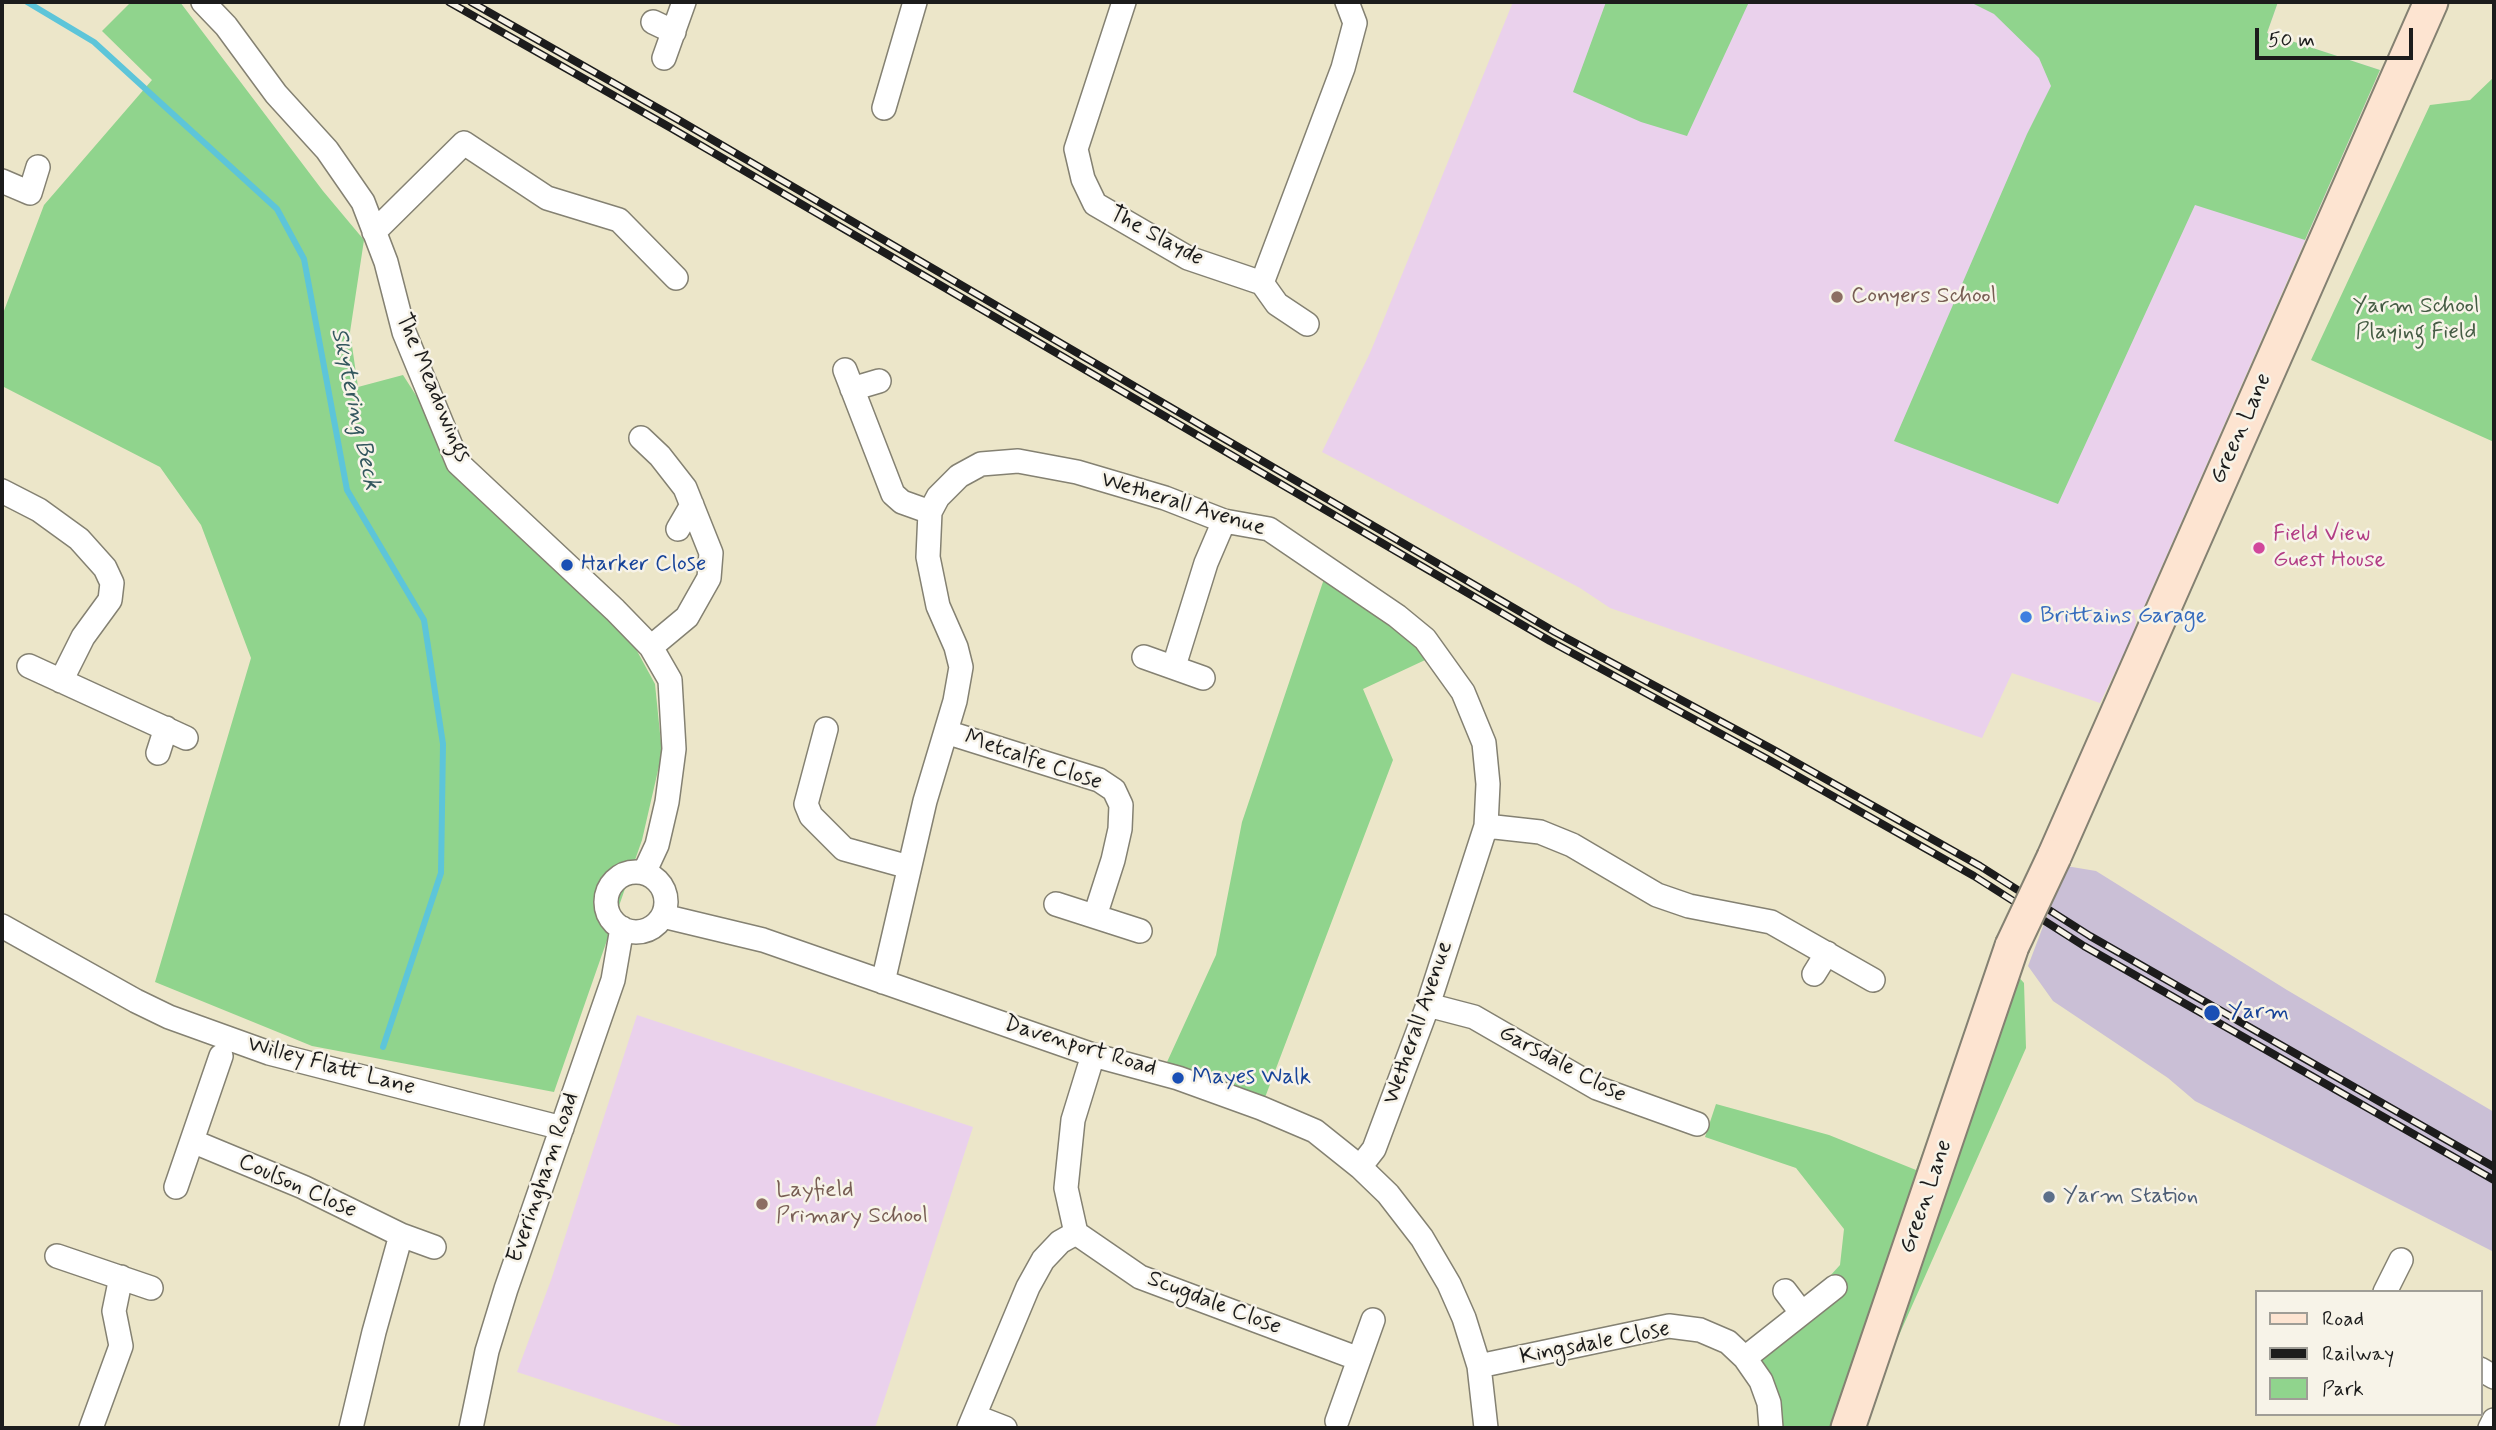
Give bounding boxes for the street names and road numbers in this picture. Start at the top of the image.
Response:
street label: The Slayde [1104,201,1208,273]
street label: The Meadowings [388,309,476,467]
street label: Green Lane [2205,369,2279,489]
street label: Wetherall Avenue [1097,467,1269,543]
street label: Metcalfe Close [961,725,1105,797]
street label: Wetherall Avenue [1378,938,1460,1108]
street label: Davenport Road [1000,1011,1160,1083]
street label: Garsdale Close [1494,1020,1630,1110]
street label: Willey Flatt Lane [244,1031,418,1103]
street label: Everingham Road [502,1089,586,1267]
street label: Green Lane [1895,1136,1959,1258]
street label: Coulson Close [233,1149,361,1225]
street label: Scugdale Close [1143,1266,1285,1342]
street label: Kingsdale Close [1518,1316,1672,1372]

